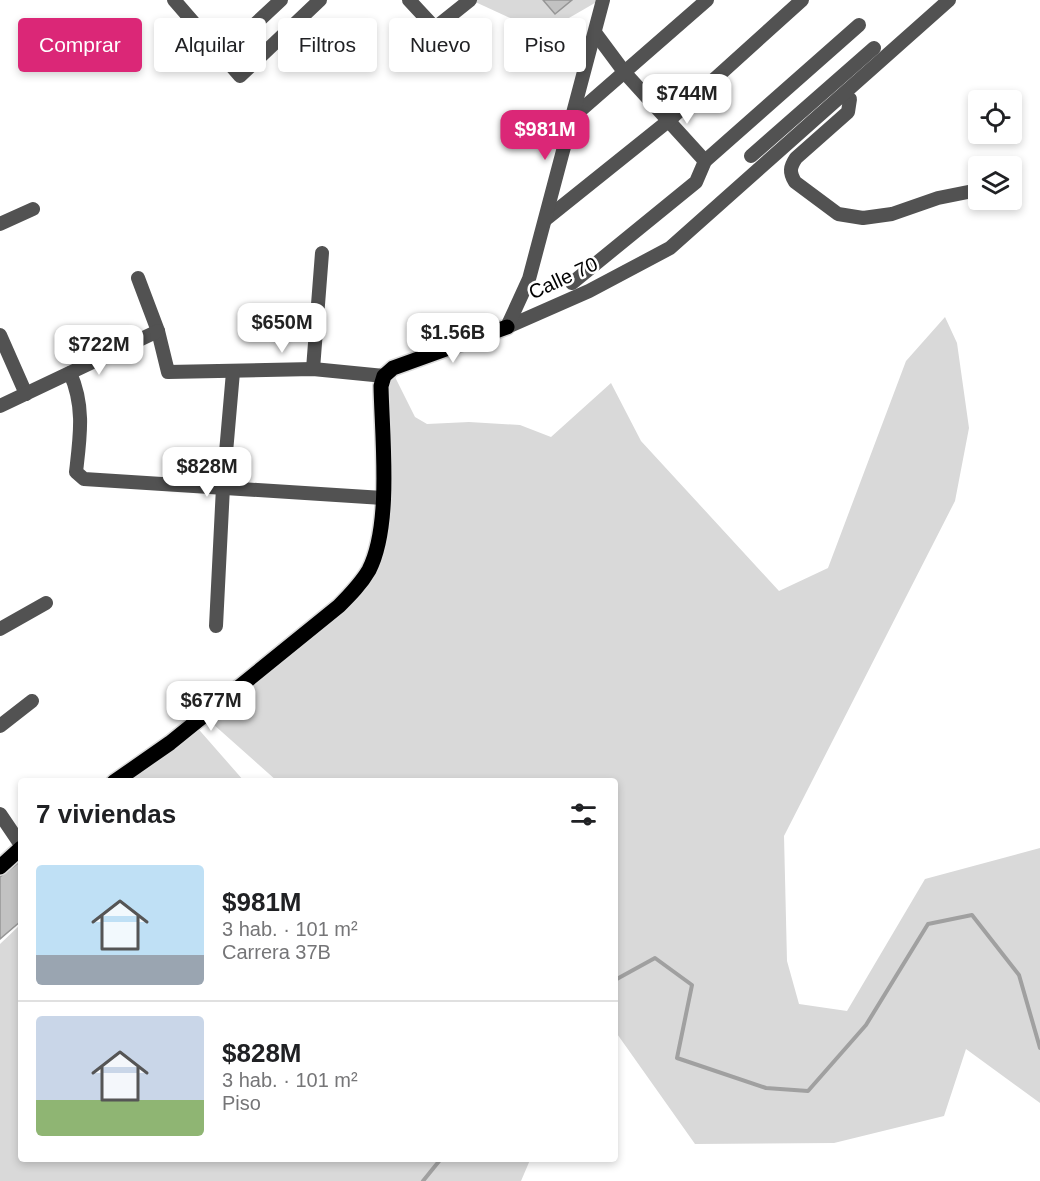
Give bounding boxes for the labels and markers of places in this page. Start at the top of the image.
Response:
pin: $744M [645,74,729,125]
pin: $981M [503,110,587,161]
pin: $650M [240,303,324,354]
pin: $1.56B [404,313,502,364]
pin: $722M [57,325,141,376]
pin: $828M [165,447,249,498]
pin: $677M [169,681,253,732]

